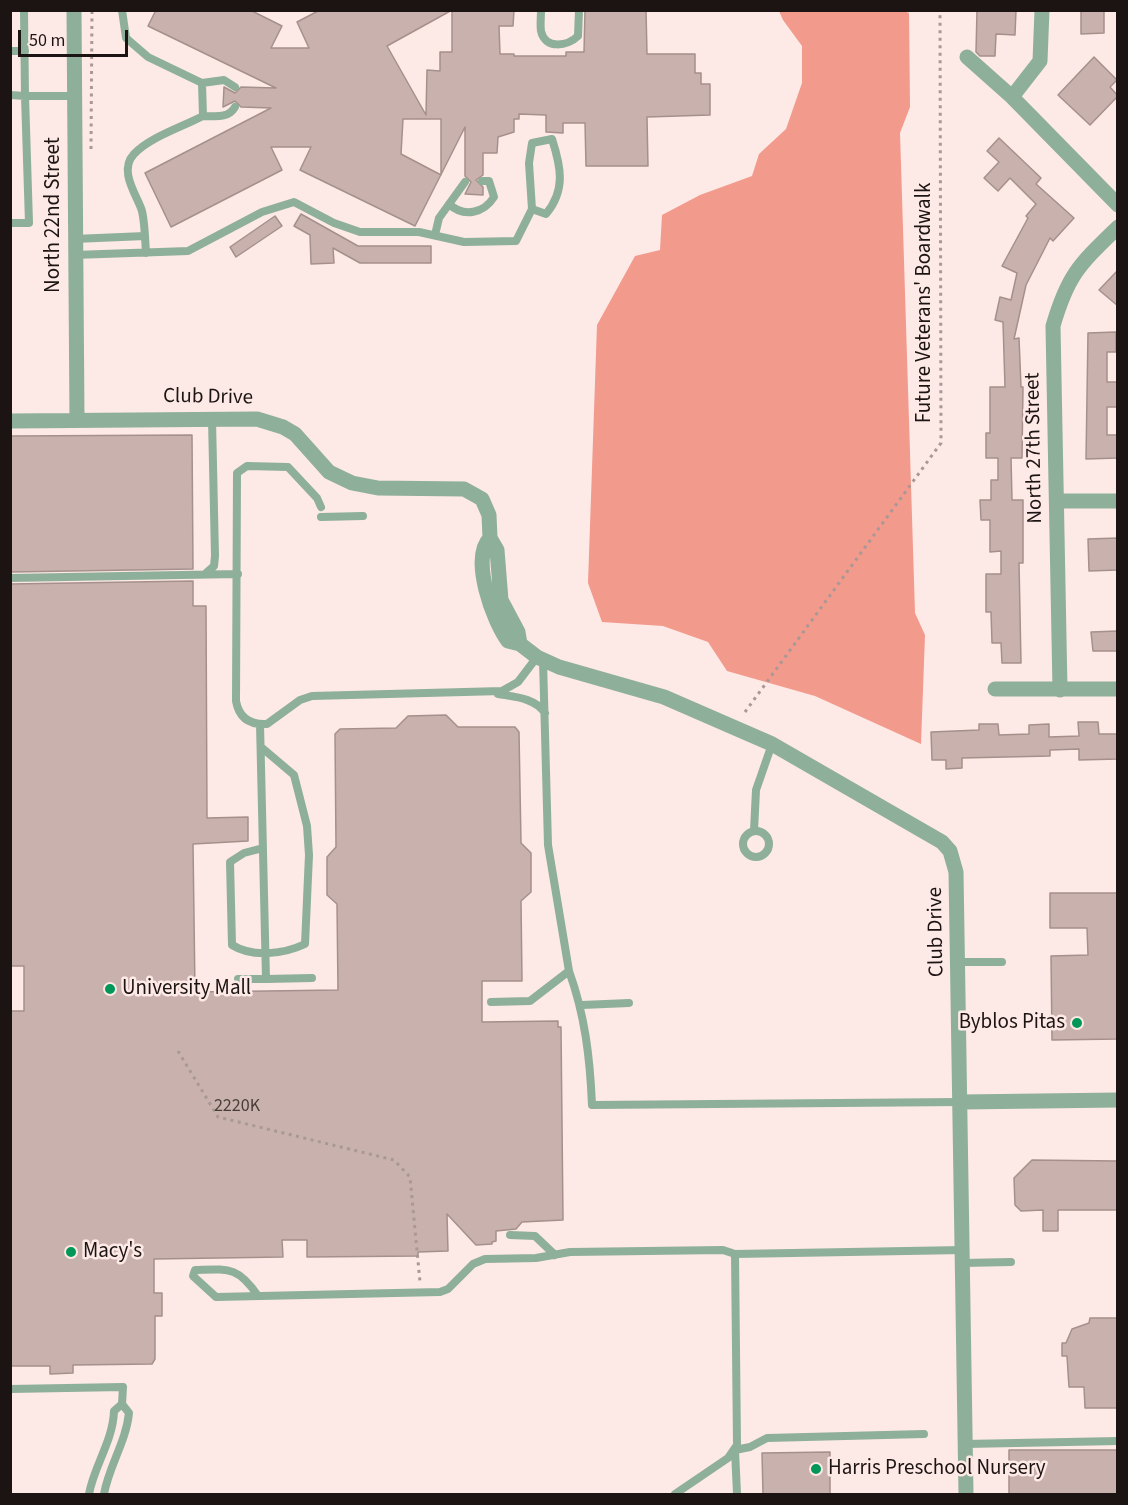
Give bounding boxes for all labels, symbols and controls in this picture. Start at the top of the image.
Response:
scale bar [21,18,130,56]
text: 50 m [29,28,65,53]
street label: North 22nd Street [41,137,67,293]
street label: Future Veterans' Boardwalk [912,183,938,423]
street label: North 27th Street [1021,372,1049,524]
street label: Club Drive [163,385,253,411]
street label: Club Drive [924,887,950,977]
place label: University Mall [122,976,251,1002]
marker: University Mall [103,982,117,996]
place label: Byblos Pitas [959,1010,1065,1036]
marker: Byblos Pitas [1070,1016,1084,1030]
house number: 2220K [214,1096,260,1118]
place label: Macy's [83,1239,142,1265]
marker: Macy's [64,1245,78,1259]
place label: Harris Preschool Nursery [828,1456,1046,1482]
marker: Harris Preschool Nursery [809,1462,823,1476]

